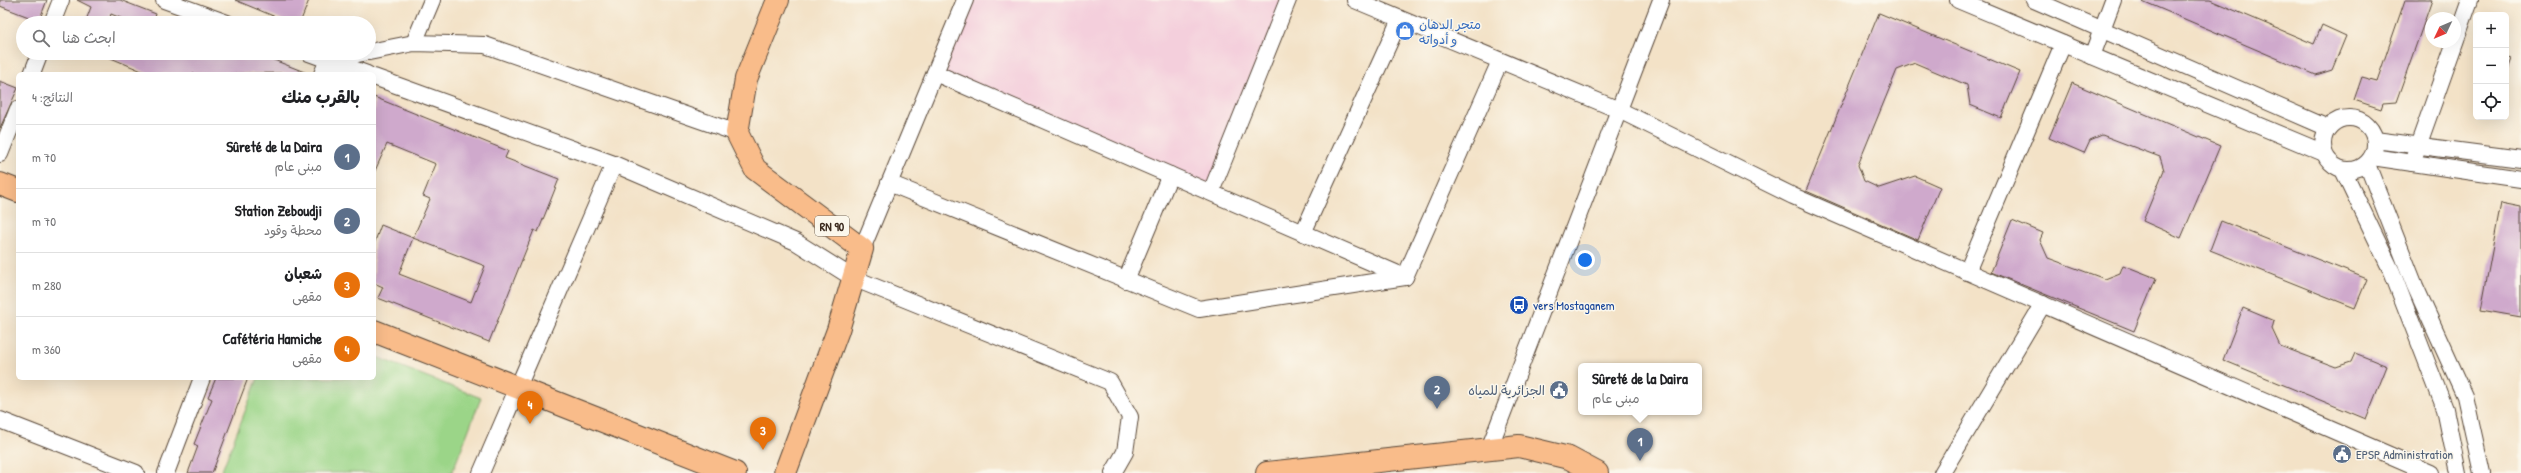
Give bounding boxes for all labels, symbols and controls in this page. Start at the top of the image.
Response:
north arrow [2425,12,2461,48]
map controls [2473,12,2509,120]
button: + [2473,12,2509,48]
place label: متجر الدهان و أدواته [1419,15,1481,48]
search box [16,16,376,60]
shop icon: متجر الدهان و أدواته [1394,20,1416,42]
icon: search [30,27,52,49]
text: ابحث هنا [62,27,116,48]
button: − [2473,48,2509,84]
button: locate [2473,84,2509,120]
text: بالقرب منك [282,85,360,108]
text: النتائج: 4 [32,88,73,106]
text: Sûreté de la Daira [226,136,322,157]
text: 70 m [32,148,56,166]
text: 1 [345,148,349,166]
text: مبنى عام [274,157,322,175]
text: Station Zeboudji [235,200,322,221]
text: 70 m [32,212,56,230]
text: 2 [344,212,350,230]
road number: RN 90 [815,216,849,236]
text: محطة وقود [264,221,322,239]
your location [1575,250,1595,270]
text: شعبان [284,263,322,284]
text: 280 m [32,276,61,294]
text: 3 [344,276,350,294]
text: مقهى [292,287,322,305]
bus stop icon: vers Mostaganem [1508,294,1530,316]
place label: vers Mostaganem [1533,296,1615,314]
text: Cafétéria Hamiche [222,328,322,349]
text: 360 m [32,340,61,358]
text: 4 [345,340,349,358]
text: مقهى [292,349,322,367]
popup [1578,363,1702,415]
text: Sûreté de la Daira [1592,368,1688,389]
pin: 2 [1424,376,1450,409]
public building icon: الجزائرية للمياه [1548,379,1570,401]
place label: الجزائرية للمياه [1468,381,1545,399]
text: مبنى عام [1592,389,1640,407]
pin: 4 [517,391,543,424]
pin: 3 [750,417,776,450]
pin: 1 [1627,428,1653,461]
public building icon: EPSP Administration [2331,443,2353,465]
place label: EPSP Administration [2356,445,2453,463]

